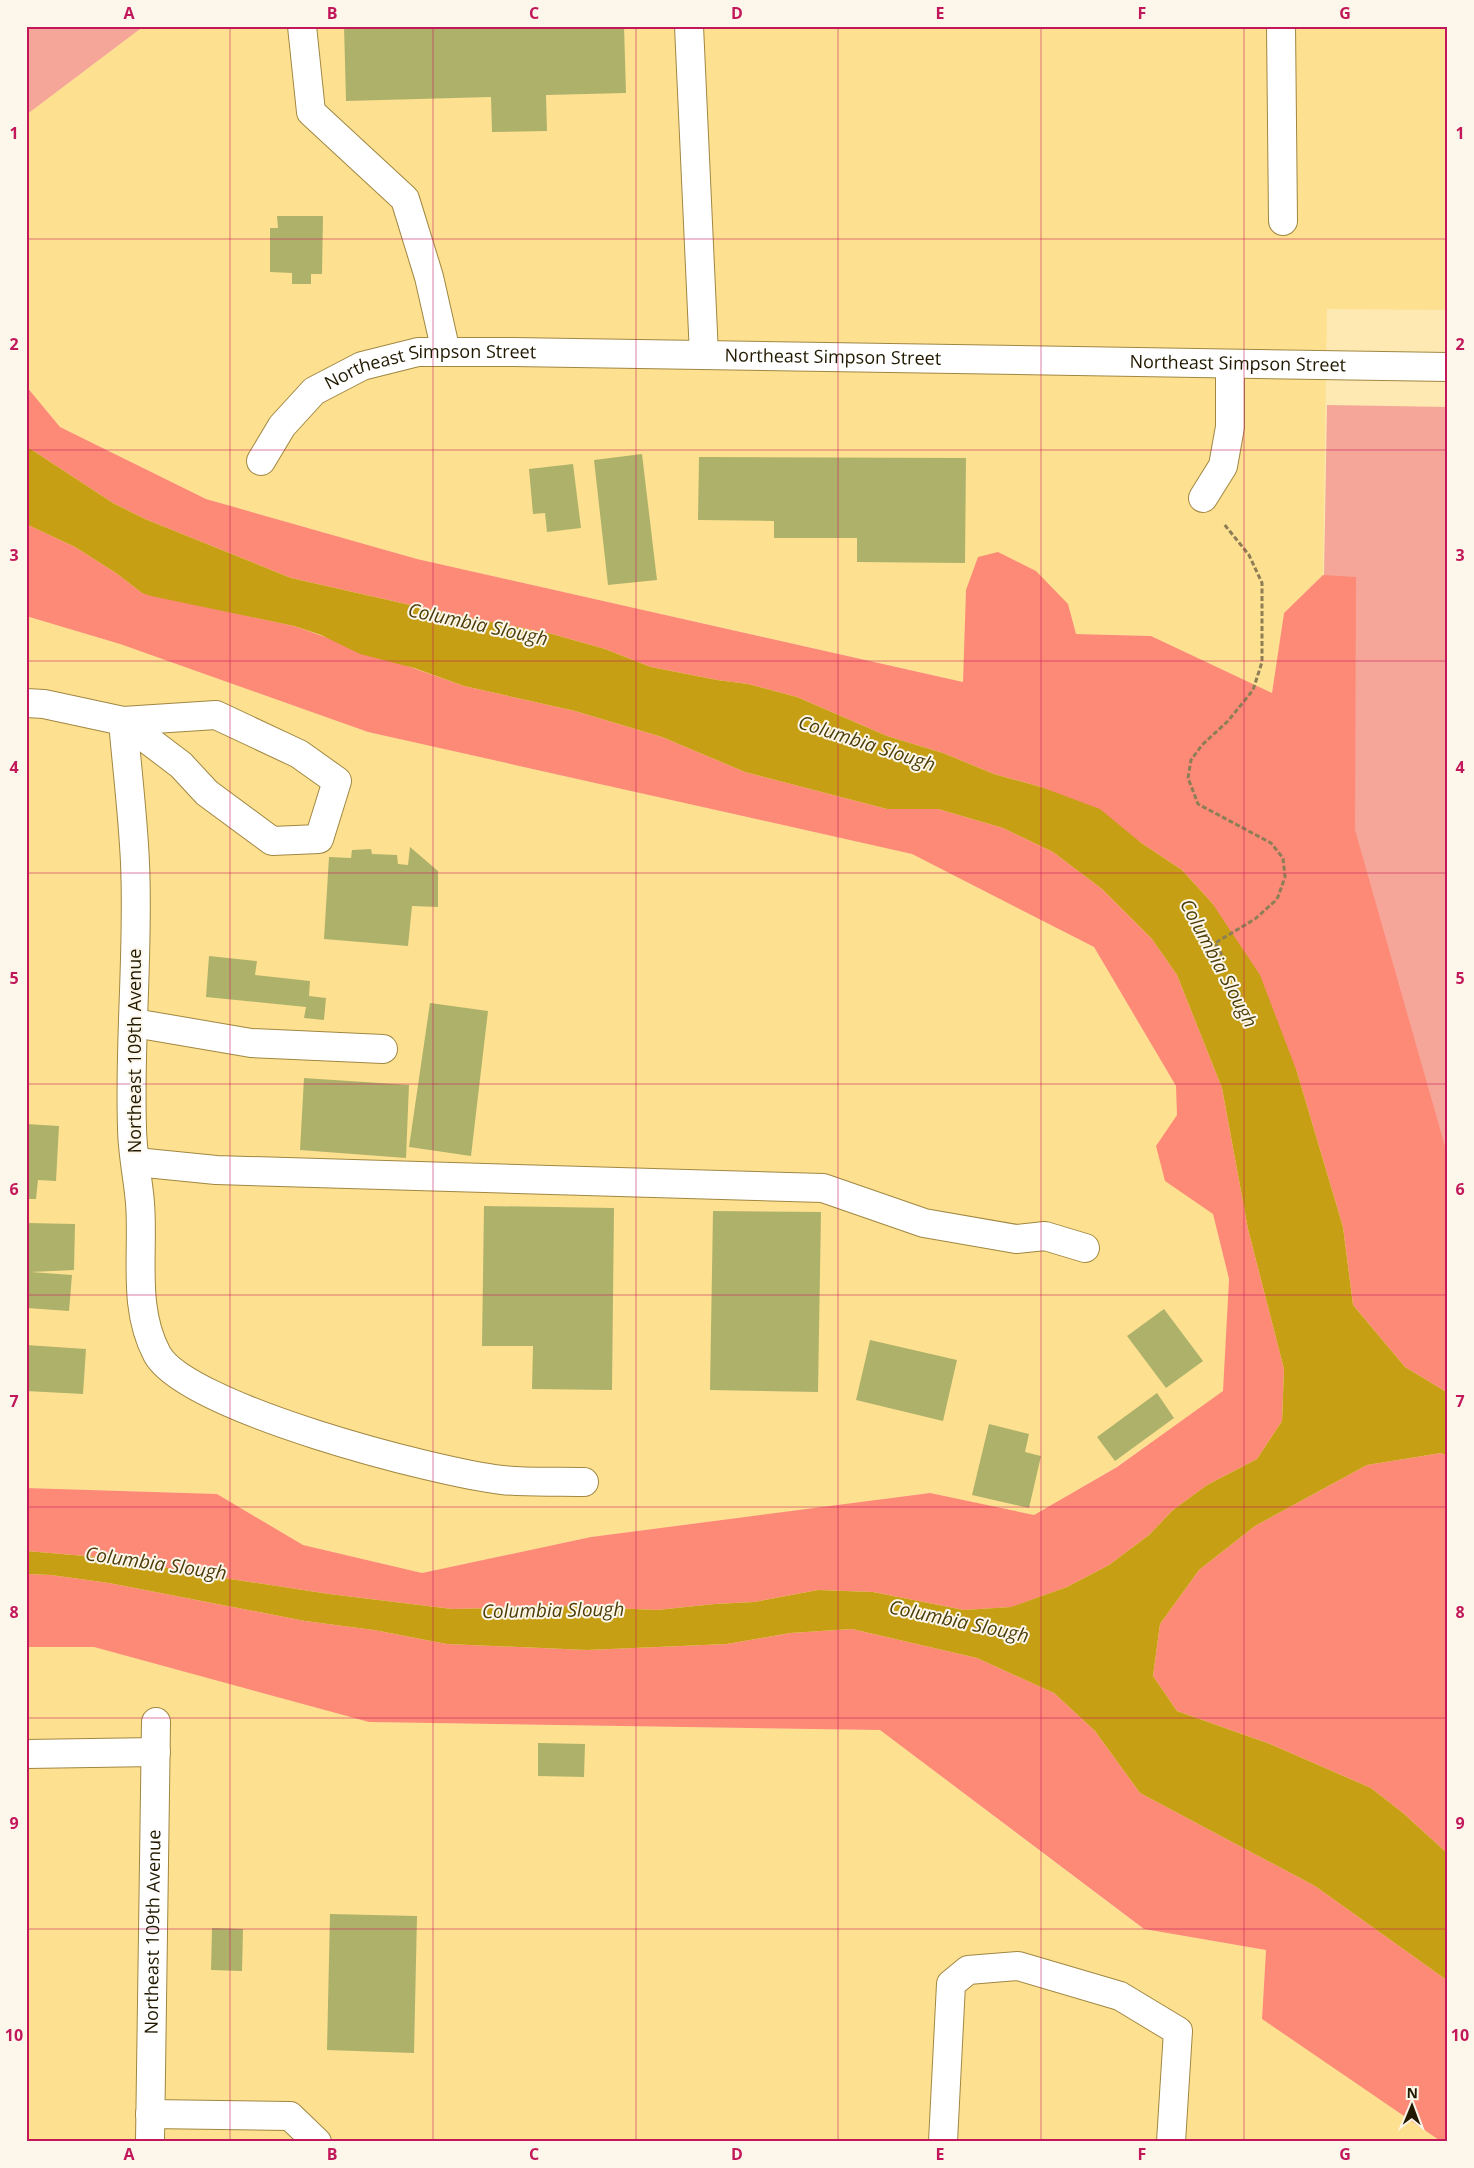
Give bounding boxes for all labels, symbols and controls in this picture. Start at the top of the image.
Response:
text: A [123,2,135,24]
text: B [327,2,337,24]
text: C [529,2,539,24]
text: D [731,2,743,24]
text: E [936,2,945,24]
text: F [1138,2,1146,24]
text: G [1339,2,1351,24]
text: 1 [9,122,19,144]
text: 1 [1455,122,1465,144]
text: 2 [9,333,19,355]
text: 2 [1455,333,1465,355]
street label: Northeast Simpson Street [320,339,536,395]
street label: Northeast Simpson Street [724,342,941,370]
street label: Northeast Simpson Street [1129,349,1346,376]
text: 3 [9,544,19,566]
text: 3 [1455,544,1465,566]
water label: Columbia Slough [406,596,550,652]
water label: Columbia Slough [795,709,939,777]
text: 4 [9,756,19,778]
text: 4 [1455,756,1465,778]
water label: Columbia Slough [1174,894,1264,1032]
street label: Northeast 109th Avenue [122,949,146,1153]
text: 5 [9,967,19,989]
text: 5 [1455,967,1465,989]
text: 6 [9,1178,19,1200]
text: 6 [1455,1178,1465,1200]
text: 7 [9,1390,19,1412]
text: 7 [1455,1390,1465,1412]
water label: Columbia Slough [84,1540,228,1586]
water label: Columbia Slough [887,1593,1031,1649]
water label: Columbia Slough [482,1596,624,1624]
text: 8 [9,1601,19,1623]
text: 8 [1455,1601,1465,1623]
text: 9 [9,1812,19,1834]
text: 9 [1455,1812,1465,1834]
street label: Northeast 109th Avenue [139,1829,165,2035]
text: 10 [5,2024,23,2046]
text: 10 [1451,2024,1469,2046]
north arrow [1386,2080,1436,2130]
text: N [1406,2083,1418,2102]
text: A [123,2143,135,2165]
text: B [327,2143,337,2165]
text: C [529,2143,539,2165]
text: D [731,2143,743,2165]
text: E [936,2143,945,2165]
text: F [1138,2143,1146,2165]
text: G [1339,2143,1351,2165]

